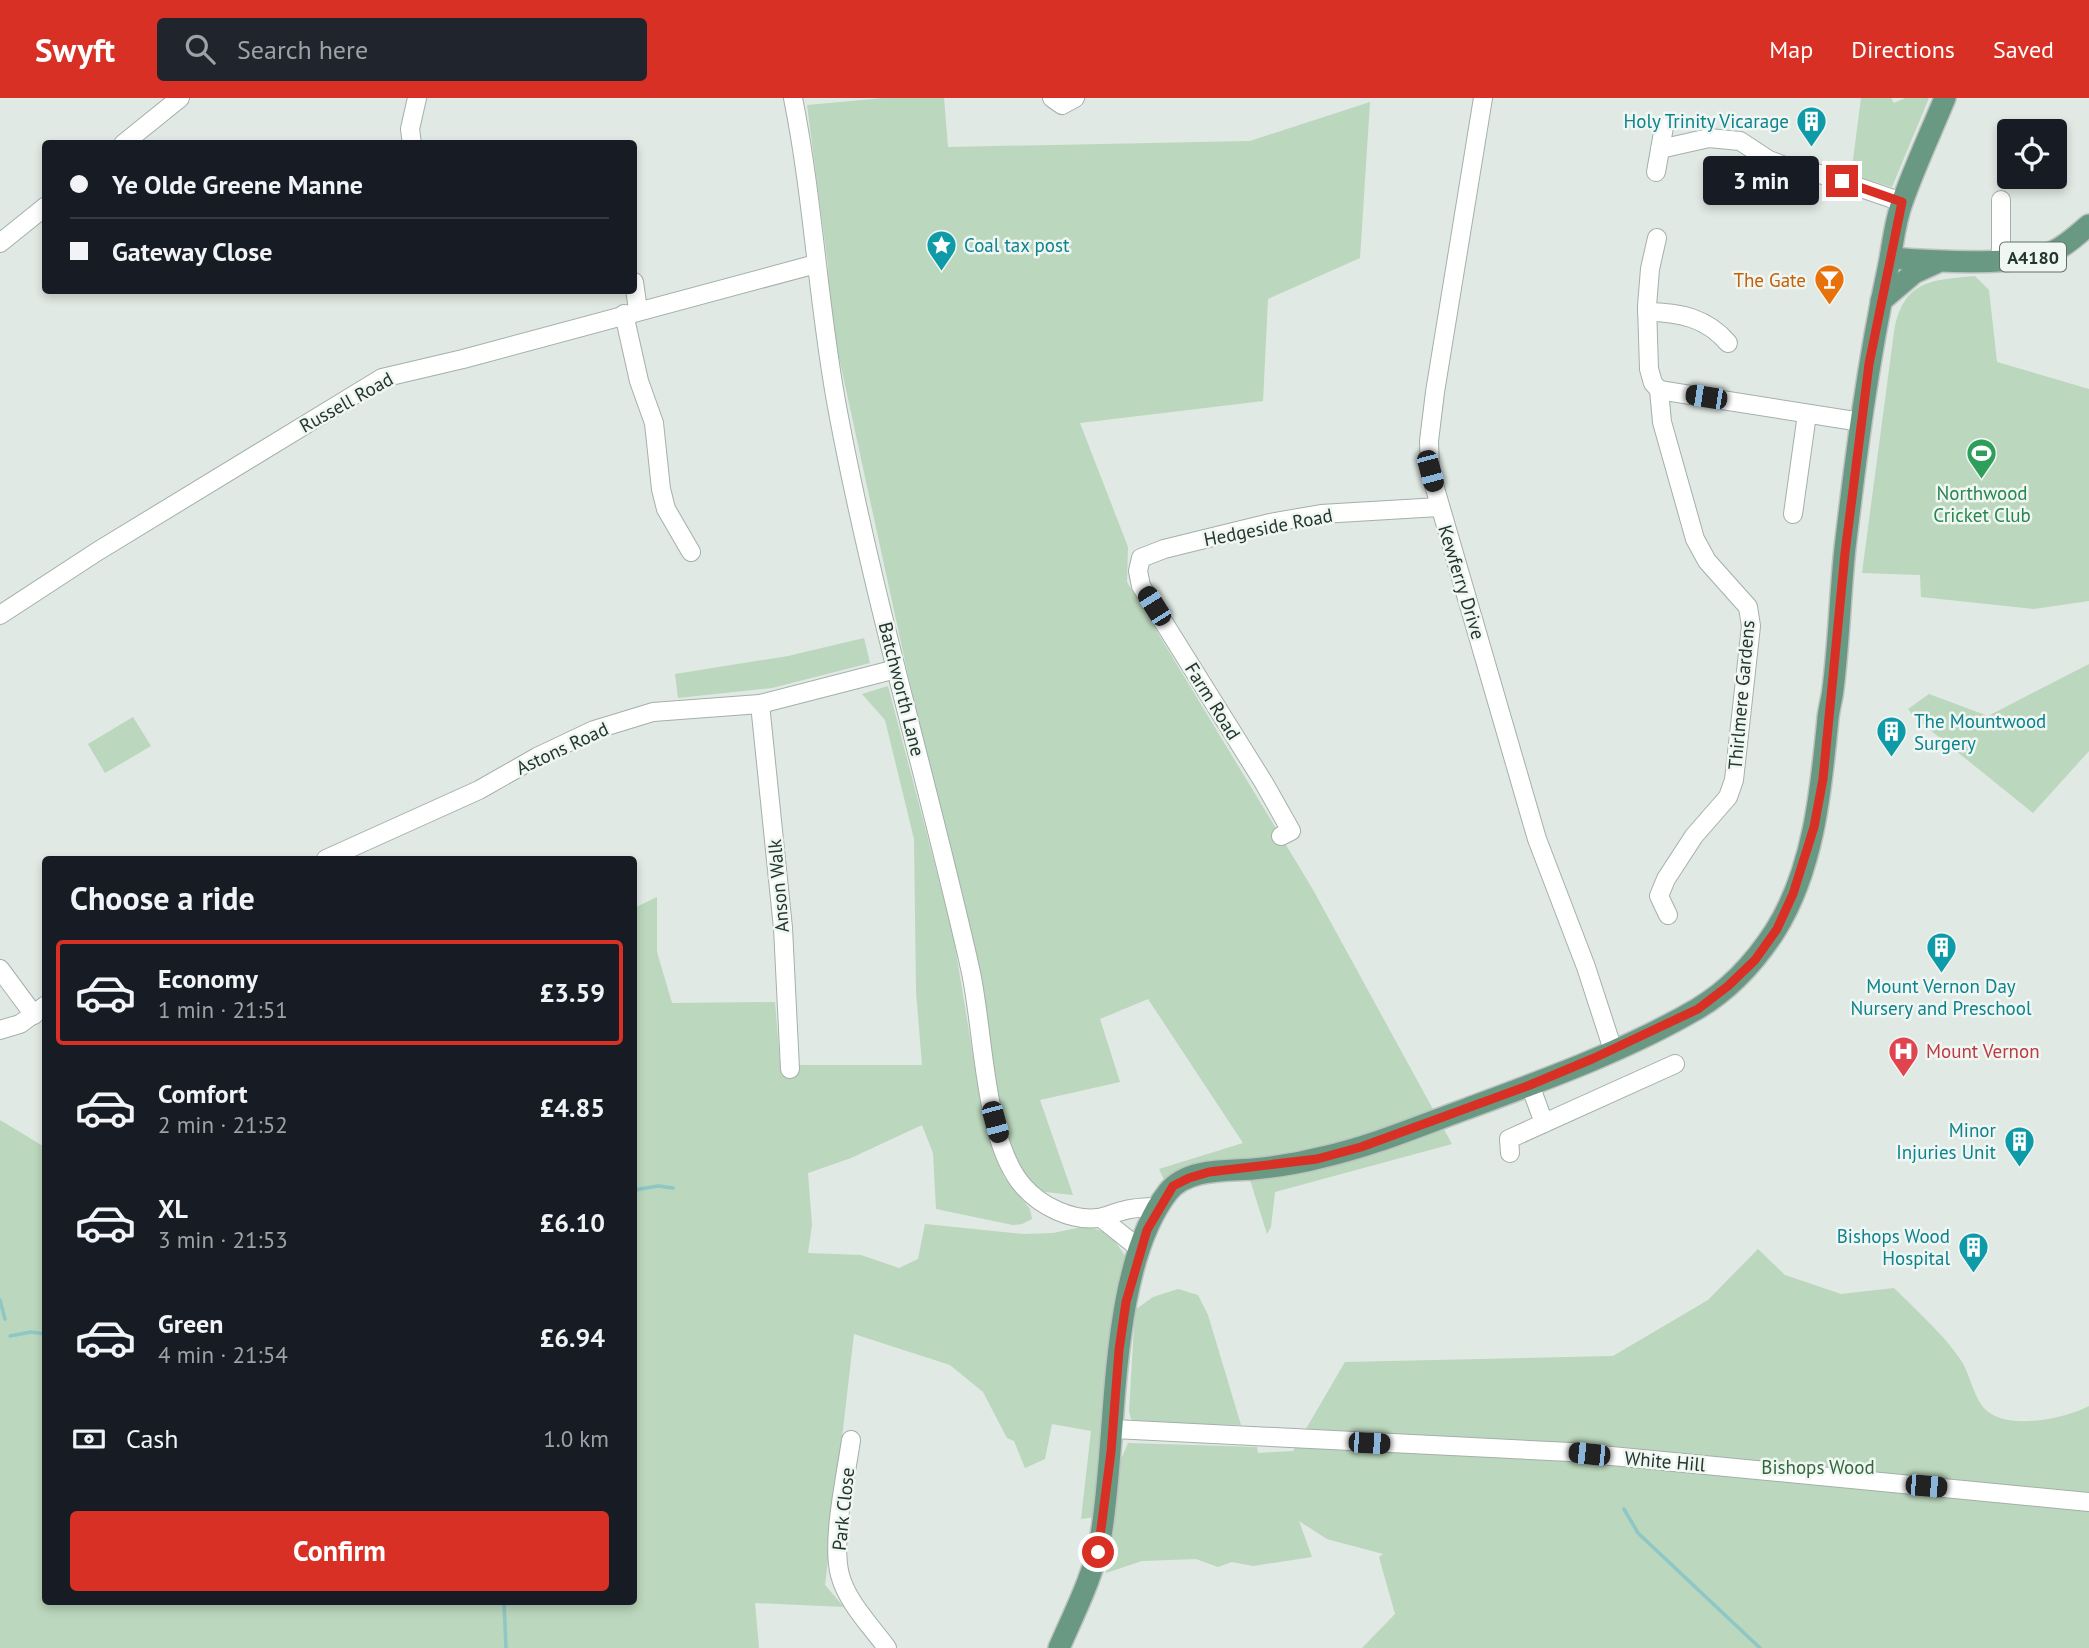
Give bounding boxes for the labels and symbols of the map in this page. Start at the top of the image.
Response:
building icon: Holy Trinity Vicarage [1795,104,1829,148]
place label: Holy Trinity Vicarage [1624,109,1789,133]
callout: 3 min [1702,156,1818,206]
route end [1826,165,1858,197]
place icon: Coal tax post [924,228,958,272]
place label: Coal tax post [964,233,1070,257]
road number: A4180 [2000,242,2066,272]
bar icon: The Gate [1812,263,1846,307]
place label: The Gate [1733,268,1806,292]
street label: Russell Road [295,366,397,438]
car [1684,383,1729,411]
sports icon: Northwood Cricket Club [1965,437,1999,481]
car [1415,448,1446,494]
place label: Northwood Cricket Club [1933,481,2031,527]
street label: Hedgeside Road [1202,503,1334,551]
street label: Kewferry Drive [1433,522,1491,642]
car [1134,583,1175,629]
street label: Batchworth Lane [874,619,930,759]
street label: Thirlmere Gardens [1723,619,1759,771]
street label: Farm Road [1180,658,1246,744]
place label: The Mountwood Surgery [1914,709,2046,755]
building icon: The Mountwood Surgery [1874,715,1908,759]
street label: Astons Road [512,716,612,780]
street label: Anson Walk [762,838,794,934]
building icon: Mount Vernon Day Nursery and Preschool [1924,930,1958,974]
place label: Mount Vernon Day Nursery and Preschool [1851,974,2032,1020]
hospital icon: Mount Vernon [1886,1034,1920,1078]
place label: Mount Vernon [1926,1039,2040,1063]
car [980,1099,1011,1145]
place label: Minor Injuries Unit [1896,1118,1997,1164]
building icon: Minor Injuries Unit [2002,1124,2036,1168]
place label: Bishops Wood Hospital [1837,1224,1950,1270]
building icon: Bishops Wood Hospital [1956,1230,1990,1274]
car [1348,1431,1391,1455]
car [1568,1441,1611,1467]
street label: White Hill [1624,1446,1707,1477]
park label: Bishops Wood [1761,1455,1875,1479]
street label: Park Close [827,1466,859,1552]
car [1905,1474,1948,1498]
route start [1082,1536,1114,1568]

